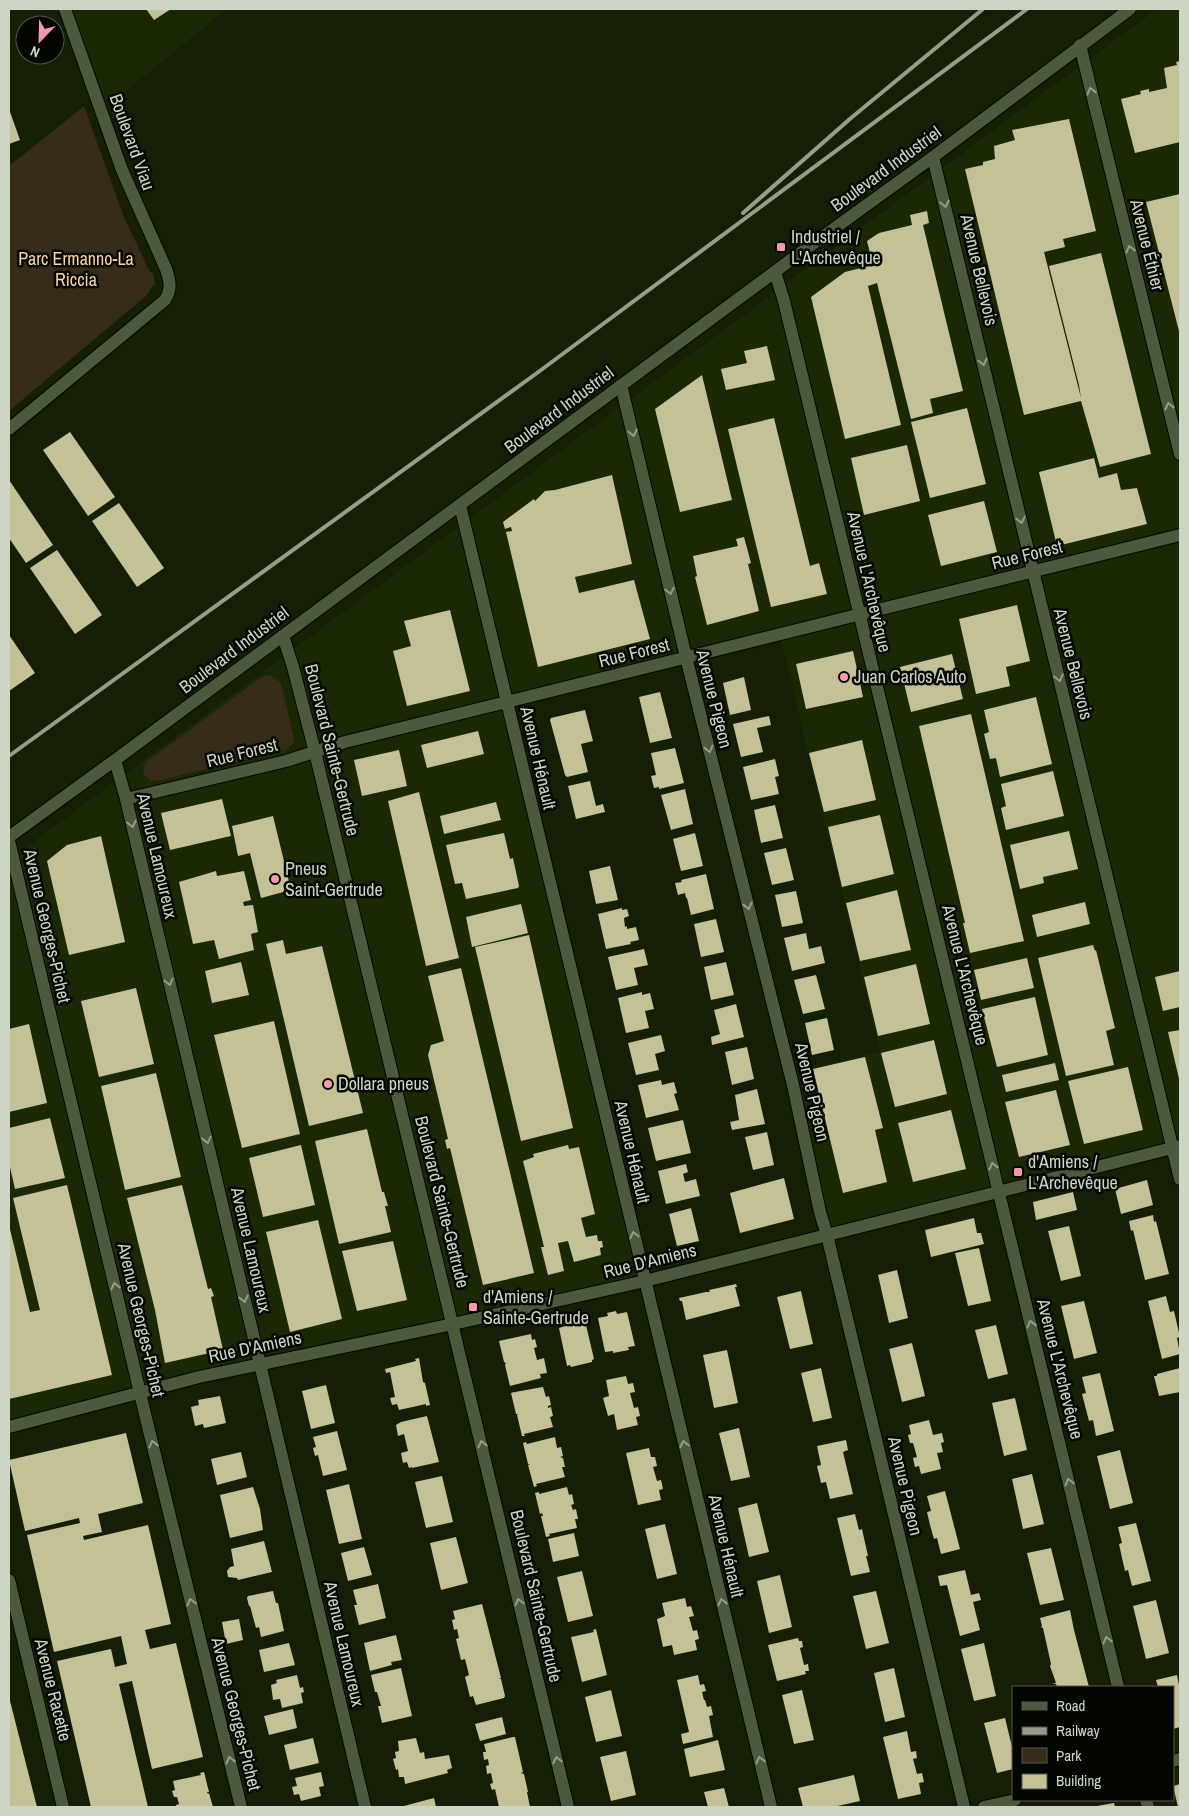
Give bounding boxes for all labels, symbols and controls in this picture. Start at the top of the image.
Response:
north arrow [15,15,65,65]
text: N [28,42,42,62]
one-way arrow [1086,86,1097,95]
street label: Boulevard Viau [104,90,161,193]
street label: Boulevard Industriel [825,120,946,217]
street label: Avenue Éthier [1124,196,1171,293]
one-way arrow [939,200,950,209]
street label: Avenue Bellevois [954,211,1004,328]
place label: Industriel / L'Archevêque [791,224,881,270]
marker: Industriel / L'Archevêque [775,241,787,253]
one-way arrow [1125,244,1136,253]
park label: Parc Ermanno-La Riccia [18,246,134,292]
one-way arrow [977,358,988,367]
street label: Boulevard Industriel [499,360,619,459]
one-way arrow [1164,402,1175,411]
one-way arrow [627,428,638,437]
street label: Avenue L'Archevêque [841,508,898,655]
one-way arrow [1015,516,1026,525]
street label: Rue Forest [989,534,1065,575]
one-way arrow [664,586,675,595]
street label: Boulevard Industriel [174,600,294,699]
street label: Avenue Bellevois [1047,605,1099,722]
street label: Rue Forest [596,632,672,673]
street label: Avenue Pigeon [690,646,739,751]
street label: Boulevard Sainte-Gertrude [299,661,366,838]
place label: Juan Carlos Auto [854,664,966,689]
marker: Juan Carlos Auto [838,671,850,683]
one-way arrow [1053,674,1064,683]
street label: Avenue Hénault [514,703,562,812]
street label: Rue Forest [204,732,280,773]
one-way arrow [703,744,714,753]
street label: Avenue Lamoureux [131,790,184,922]
one-way arrow [126,820,137,829]
street label: Avenue Georges-Pichet [17,845,77,1005]
place label: Pneus Saint-Gertrude [285,856,383,902]
marker: Pneus Saint-Gertrude [269,873,281,885]
street label: Avenue L'Archevêque [936,901,995,1048]
one-way arrow [742,902,753,911]
one-way arrow [163,978,174,987]
street label: Avenue Pigeon [789,1039,836,1144]
place label: Dollara pneus [338,1071,429,1096]
marker: Dollara pneus [322,1078,334,1090]
street label: Avenue Hénault [608,1097,656,1206]
street label: Boulevard Sainte-Gertrude [409,1113,476,1290]
one-way arrow [201,1136,212,1145]
place label: d'Amiens / L'Archevêque [1028,1149,1118,1195]
one-way arrow [988,1161,999,1170]
marker: d'Amiens / L'Archevêque [1012,1166,1024,1178]
street label: Avenue Lamoureux [225,1184,278,1316]
one-way arrow [629,1230,640,1239]
street label: Rue D'Amiens [601,1237,699,1284]
street label: Avenue Georges-Pichet [111,1239,171,1399]
one-way arrow [110,1282,121,1291]
place label: d'Amiens / Sainte-Gertrude [483,1284,589,1330]
one-way arrow [238,1294,249,1303]
street label: Avenue L'Archevêque [1031,1295,1090,1442]
marker: d'Amiens / Sainte-Gertrude [467,1301,479,1313]
one-way arrow [1026,1319,1037,1328]
street label: Rue D'Amiens [206,1324,304,1369]
street label: Avenue Pigeon [882,1433,929,1538]
one-way arrow [477,1439,488,1448]
one-way arrow [679,1439,690,1448]
one-way arrow [148,1441,158,1449]
one-way arrow [1064,1477,1075,1486]
street label: Avenue Hénault [702,1491,750,1600]
street label: Boulevard Sainte-Gertrude [504,1507,569,1685]
street label: Avenue Lamoureux [318,1578,371,1710]
one-way arrow [514,1597,525,1606]
one-way arrow [717,1597,728,1606]
one-way arrow [186,1598,197,1607]
street label: Avenue Georges-Pichet [205,1634,268,1793]
street label: Avenue Racette [28,1635,78,1744]
one-way arrow [1102,1635,1113,1644]
legend [1012,1686,1174,1801]
text: Road [1056,1695,1085,1716]
text: Railway [1056,1720,1101,1741]
text: Park [1056,1745,1082,1766]
one-way arrow [225,1755,236,1764]
one-way arrow [552,1755,563,1764]
one-way arrow [755,1755,766,1764]
text: Building [1056,1770,1101,1791]

